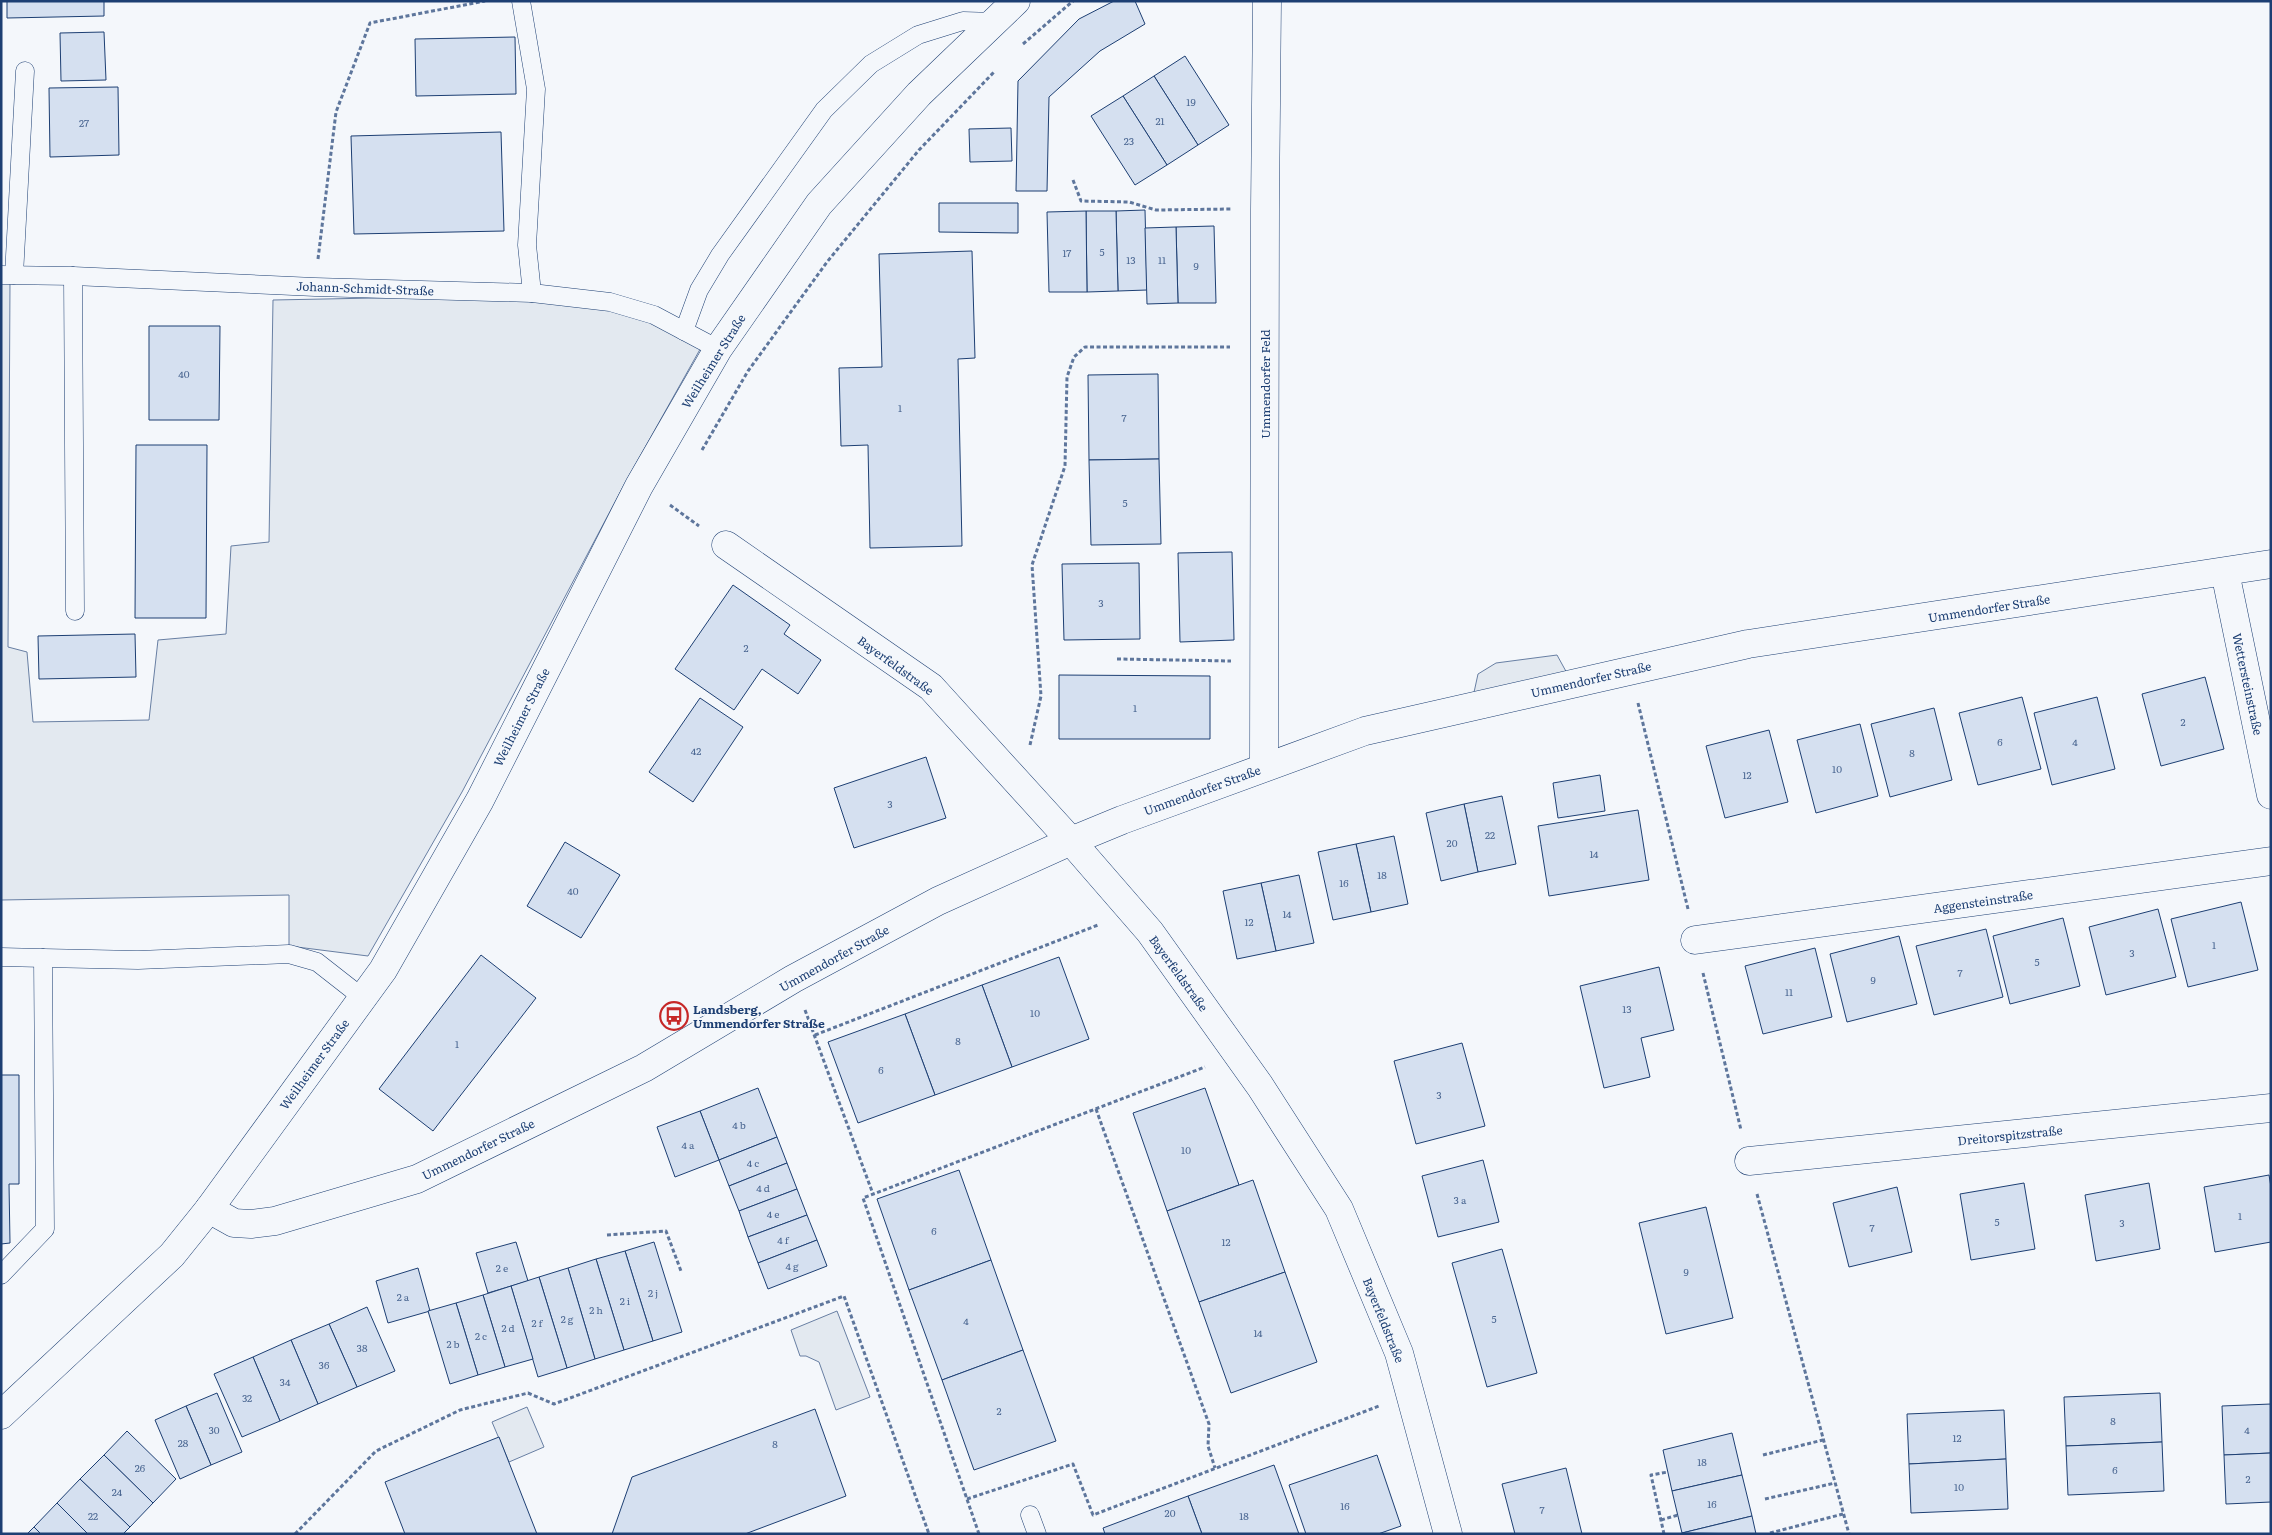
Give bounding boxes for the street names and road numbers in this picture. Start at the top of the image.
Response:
street label: Johann-Schmidt-Straße [296,277,434,299]
street label: Weilheimer Straße [677,310,749,412]
street label: Ummendorfer Feld [1256,329,1274,439]
street label: Ummendorfer Straße [1927,589,2051,627]
street label: Bayerfeldstraße [854,631,938,699]
street label: Wettersteinstraße [2228,631,2268,737]
street label: Ummendorfer Straße [1529,656,1653,702]
street label: Weilheimer Straße [488,665,554,769]
street label: Ummendorfer Straße [1141,760,1263,820]
street label: Aggensteinstraße [1932,885,2034,917]
street label: Ummendorfer Straße [776,920,892,996]
street label: Bayerfeldstraße [1145,931,1213,1015]
street label: Weilheimer Straße [275,1015,353,1113]
street label: Ummendorfer Straße [419,1114,537,1184]
street label: Dreitorspitzstraße [1957,1121,2063,1149]
street label: Bayerfeldstraße [1359,1275,1409,1365]

